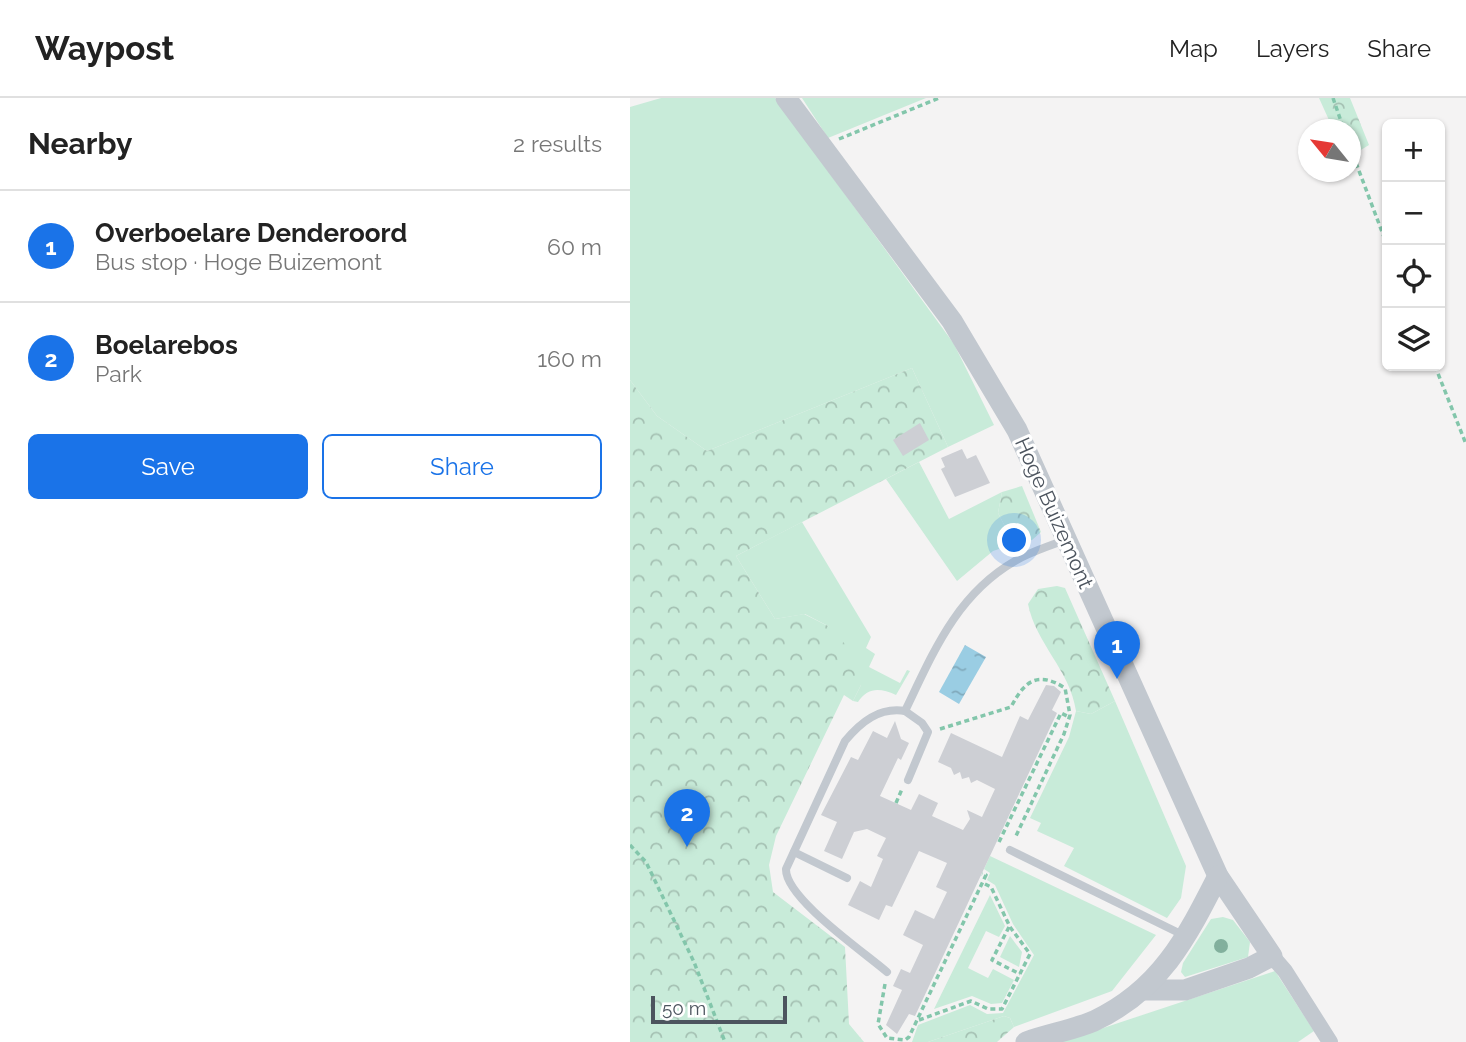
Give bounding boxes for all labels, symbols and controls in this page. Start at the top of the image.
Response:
text: Waypost [35,29,174,68]
text: Map [1169,34,1218,63]
text: Layers [1256,34,1329,63]
text: Share [1367,34,1431,63]
north arrow [1298,119,1361,182]
map controls [1382,119,1445,371]
button: + [1382,119,1445,182]
text: Nearby [28,126,132,161]
text: 2 results [513,130,602,157]
button: − [1382,182,1445,245]
text: Overboelare Denderoord [95,218,407,248]
text: 1 [45,233,57,260]
text: 60 m [547,233,602,260]
button: locate [1382,245,1445,308]
text: Bus stop · Hoge Buizemont [95,248,382,275]
button: layers [1382,308,1445,371]
text: Boelarebos [95,330,238,360]
text: 2 [45,345,57,372]
text: 160 m [537,345,602,372]
text: Park [95,360,142,387]
street label: Hoge Buizemont [1010,433,1099,592]
button: Save [28,434,308,499]
button: Share [322,434,602,499]
your location [997,523,1031,557]
pin: 1 [1094,621,1140,679]
pin: 2 [664,789,710,847]
scale bar [651,993,788,1025]
text: 50 m [662,997,706,1019]

